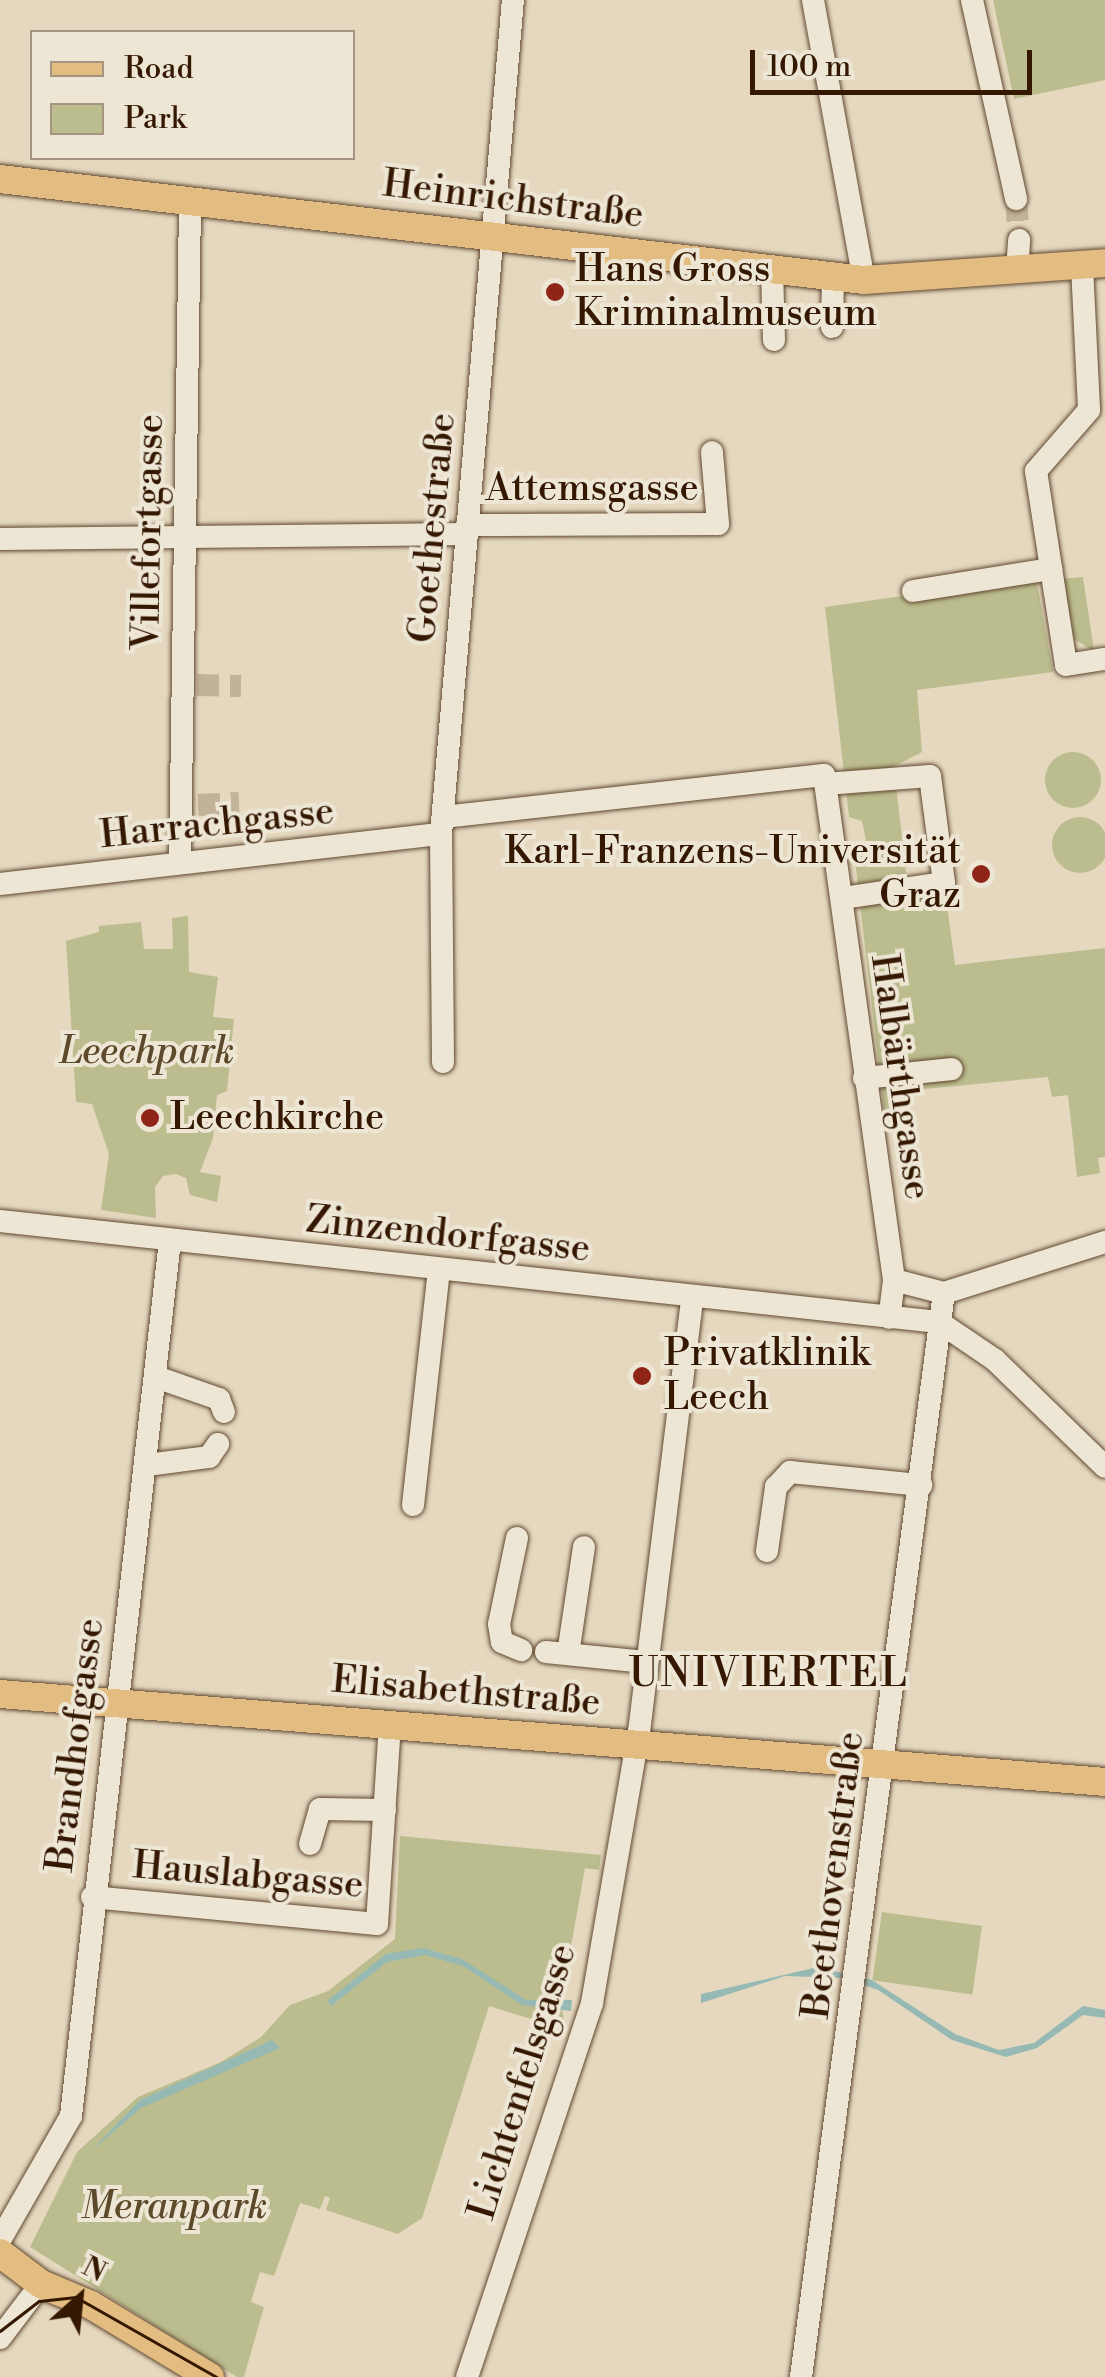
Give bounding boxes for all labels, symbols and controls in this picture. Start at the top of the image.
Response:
legend [30,30,355,160]
scale bar [755,30,1038,92]
text: 100 m [767,48,851,86]
text: Road [124,50,194,88]
text: Park [124,100,186,138]
street label: Heinrichstraße [380,161,646,239]
place label: Hans Gross Kriminalmuseum [575,247,877,336]
marker: Hans Gross Kriminalmuseum [544,281,566,303]
street label: Goethestraße [400,411,466,645]
street label: Villefortgasse [124,414,174,650]
street label: Attemsgasse [485,466,699,512]
street label: Harrachgasse [98,789,336,859]
place label: Karl-Franzens-Universität Graz [504,829,961,918]
marker: Karl-Franzens-Universität Graz [970,863,992,885]
street label: Halbärthgasse [860,951,940,1203]
park label: Leechpark [60,1029,234,1075]
place label: Leechkirche [170,1095,384,1141]
marker: Leechkirche [139,1107,161,1129]
street label: Zinzendorfgasse [304,1197,592,1273]
place label: Privatklinik Leech [664,1331,870,1420]
marker: Privatklinik Leech [629,1363,655,1389]
street label: Brandhofgasse [38,1616,114,1874]
district label: UNIVIERTEL [629,1650,909,1698]
street label: Elisabethstraße [330,1658,602,1726]
street label: Beethovenstraße [794,1729,874,2021]
street label: Hauslabgasse [131,1843,365,1909]
street label: Lichtenfelsgasse [459,1939,587,2225]
park label: Meranpark [81,2184,267,2230]
north arrow [30,2247,130,2347]
text: N [76,2249,112,2290]

